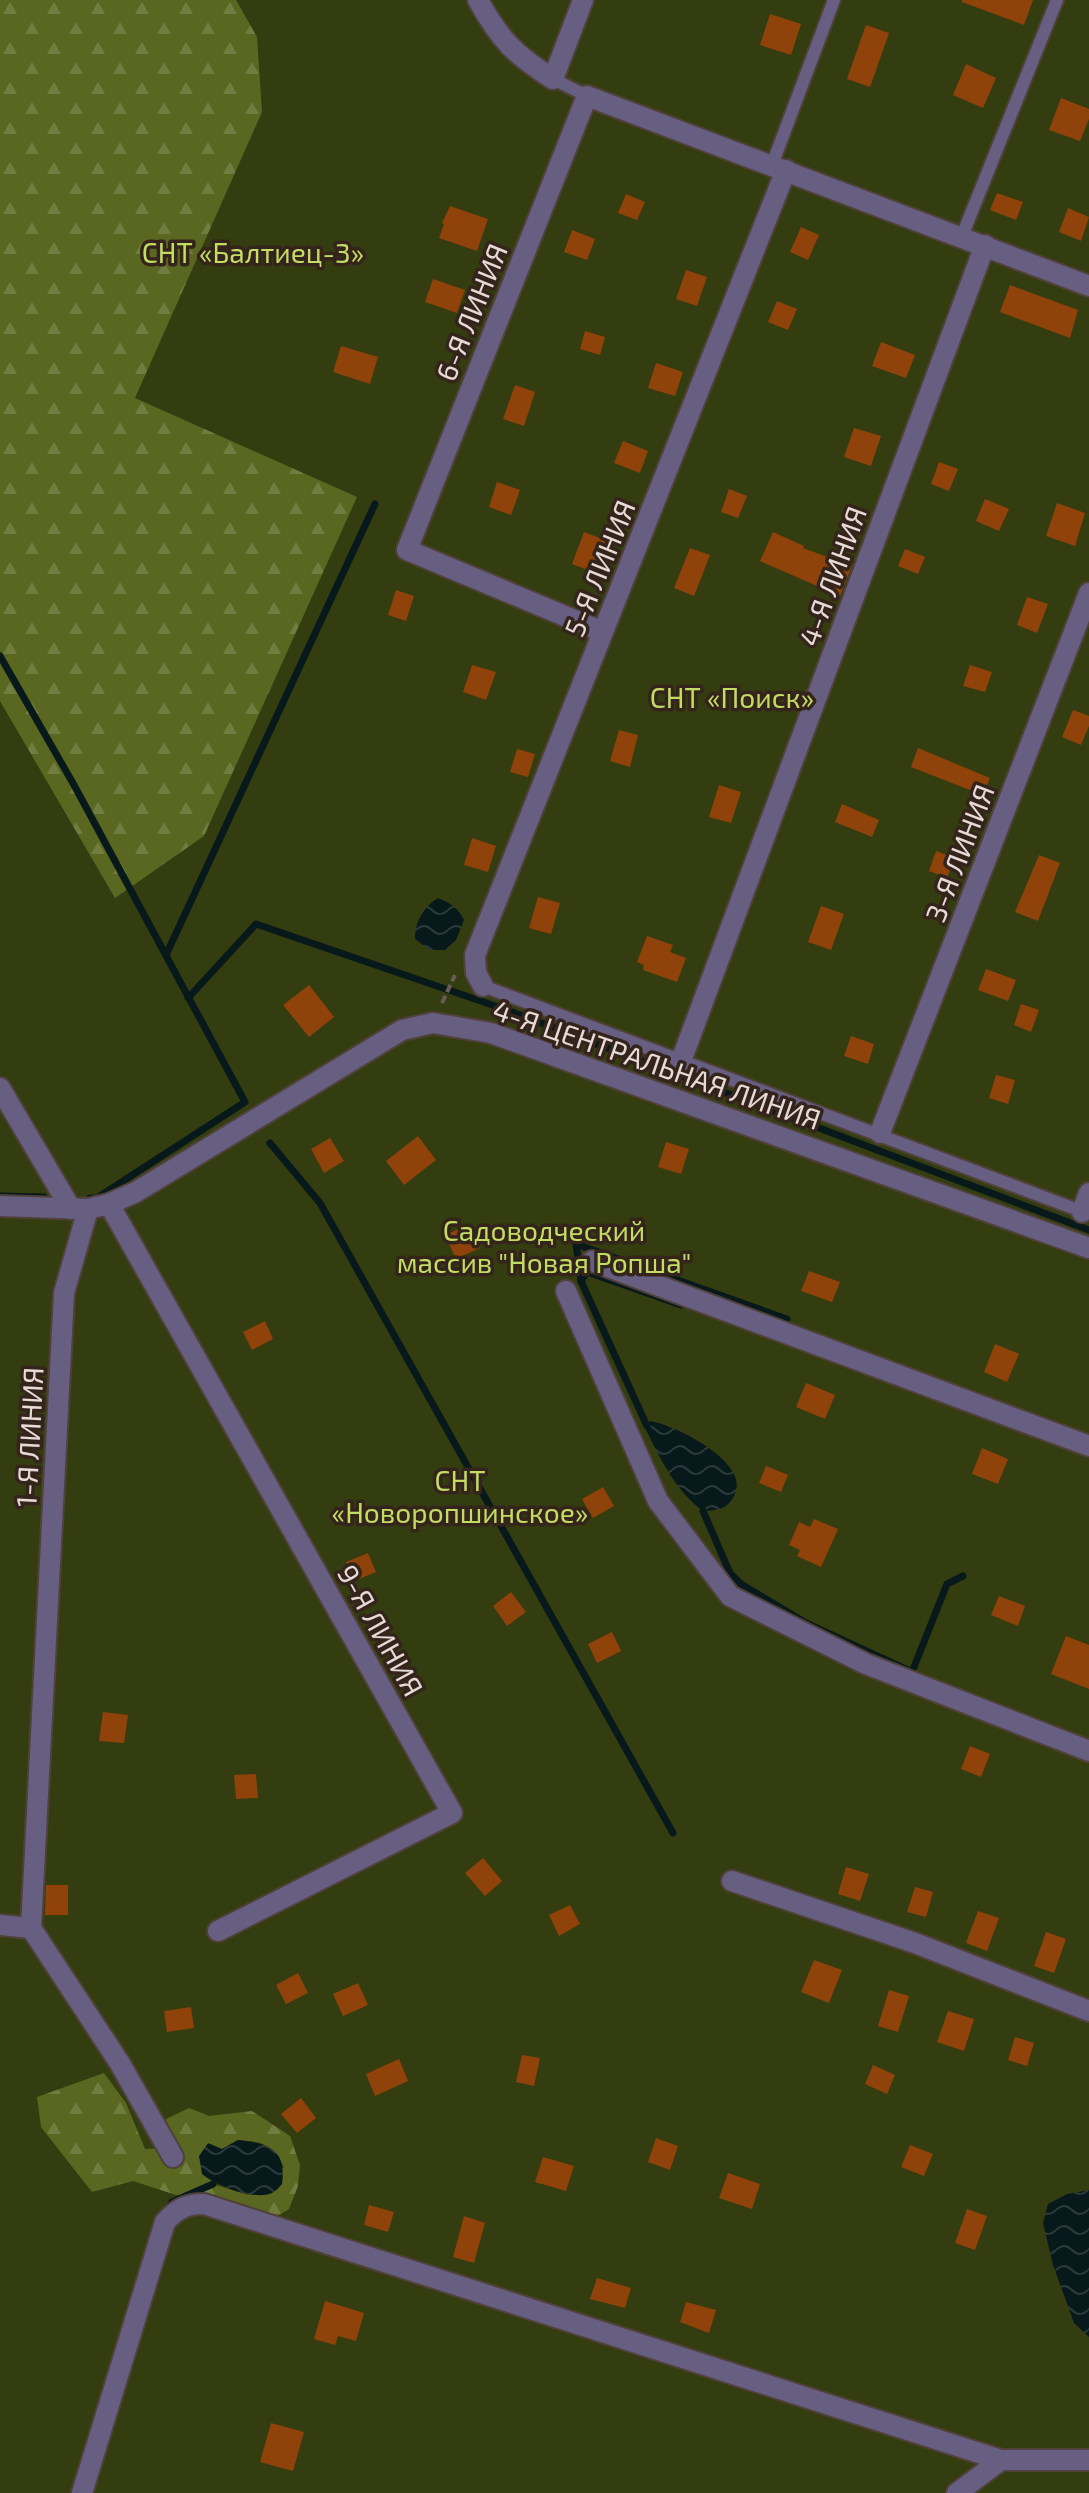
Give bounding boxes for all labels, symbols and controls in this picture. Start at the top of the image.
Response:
park label: СНТ «Балтиец-3» [142,235,364,269]
street label: 6-Я ЛИНИЯ [428,239,514,385]
street label: 5-Я ЛИНИЯ [556,495,642,641]
street label: 4-Я ЛИНИЯ [791,502,873,650]
park label: СНТ «Поиск» [650,680,814,714]
street label: 3-Я ЛИНИЯ [917,780,1001,926]
street label: 4-Я ЦЕНТРАЛЬНАЯ ЛИНИЯ [489,992,825,1136]
park label: Садоводческий массив "Новая Ропша" [397,1213,691,1279]
street label: 1-Я ЛИНИЯ [8,1366,50,1508]
park label: СНТ «Новоропшинское» [332,1463,588,1529]
street label: 9-Я ЛИНИЯ [331,1558,431,1702]

